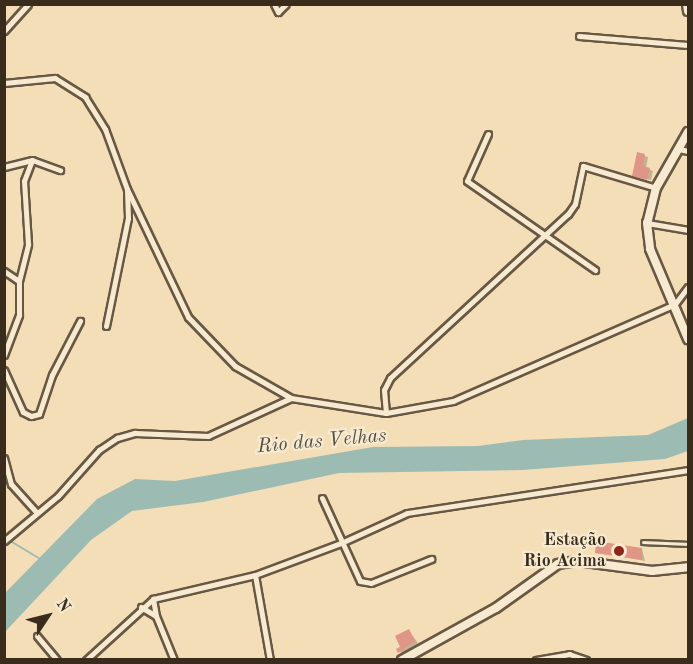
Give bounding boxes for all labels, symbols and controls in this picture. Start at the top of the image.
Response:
water label: Rio das Velhas [256,424,388,460]
place label: Estação Rio Acima [523,530,606,572]
marker: Estação Rio Acima [610,542,628,560]
north arrow [18,586,78,646]
text: N [53,596,73,615]

